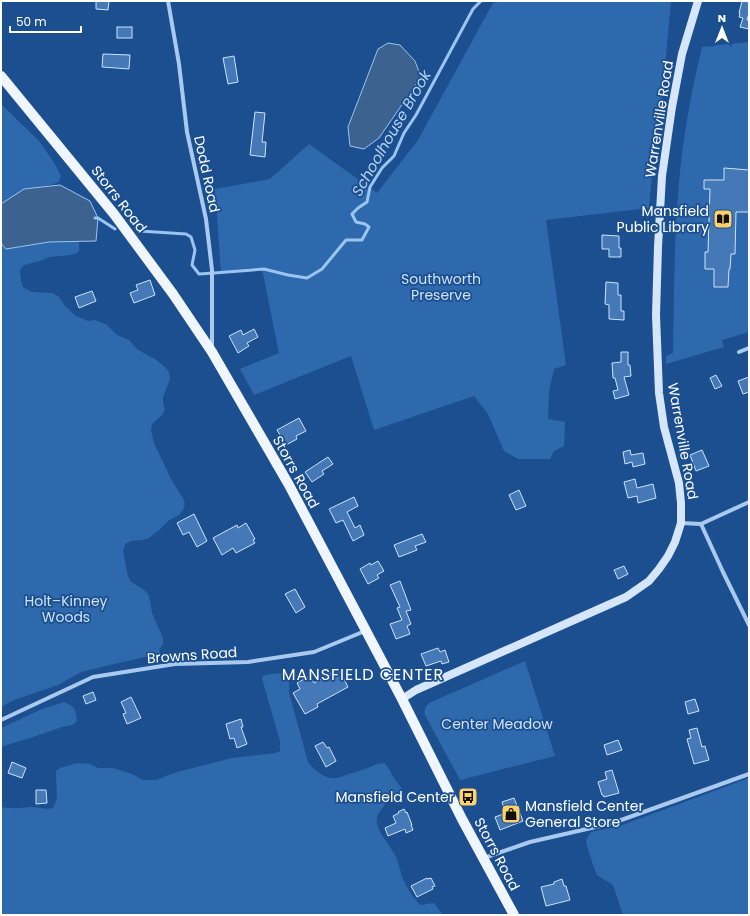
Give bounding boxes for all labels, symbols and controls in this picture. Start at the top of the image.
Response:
scale bar [10,8,81,34]
north arrow [702,8,742,48]
text: N [718,10,726,26]
text: 50 m [16,13,47,30]
street label: Warrenville Road [640,59,678,179]
water label: Schoolhouse Brook [346,65,436,200]
street label: Dodd Road [189,134,225,214]
street label: Storrs Road [86,161,152,237]
place label: Mansfield Public Library [617,201,709,237]
library icon: Mansfield Public Library [712,208,734,230]
park label: Southworth Preserve [401,269,481,305]
street label: Warrenville Road [663,381,703,501]
street label: Storrs Road [268,432,324,512]
park label: Holt–Kinney Woods [25,591,108,627]
street label: Browns Road [146,642,238,668]
district label: MANSFIELD CENTER [282,663,444,686]
park label: Center Meadow [441,714,553,734]
bus stop icon: Mansfield Center [457,786,479,808]
place label: Mansfield Center [335,787,454,807]
place label: Mansfield Center General Store [525,796,644,832]
shop icon: Mansfield Center General Store [500,803,522,825]
street label: Storrs Road [469,814,525,894]

